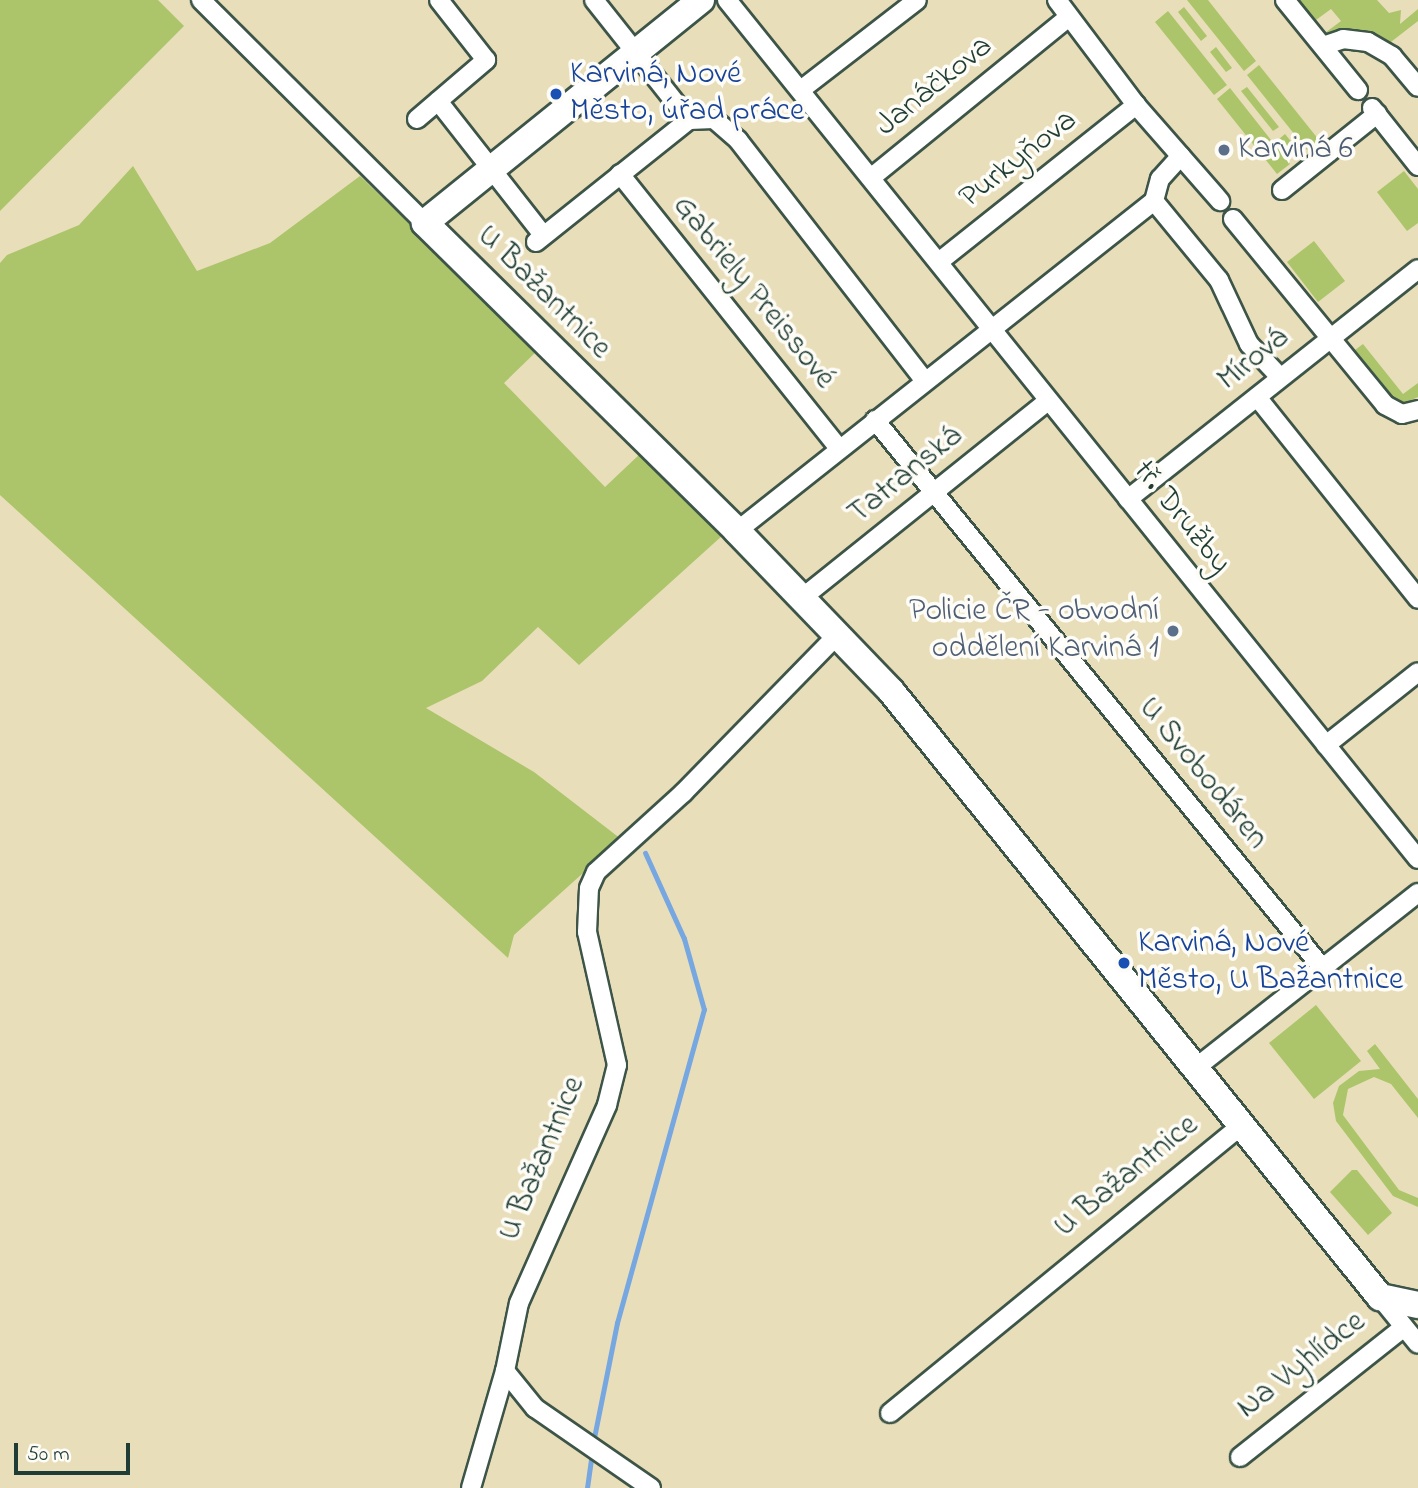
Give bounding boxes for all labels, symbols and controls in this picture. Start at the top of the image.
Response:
street label: Janáčkova [869,28,1001,146]
place label: Karviná, Nové Město, úřad práce [570,57,804,132]
marker: Karviná, Nové Město, úřad práce [548,86,564,102]
street label: Purkyňova [953,102,1085,218]
place label: Karviná 6 [1238,131,1353,169]
marker: Karviná 6 [1216,142,1232,158]
street label: Gabriely Preissové [663,188,843,398]
street label: U Bažantnice [468,218,618,368]
street label: Mírová [1211,320,1297,400]
street label: Tatranská [841,418,971,534]
street label: tř. Družby [1124,453,1238,583]
place label: Policie ČR - obvodní oddělení Karviná 1 [909,594,1159,669]
marker: Policie ČR - obvodní oddělení Karviná 1 [1165,623,1181,639]
street label: U Svobodáren [1129,690,1275,858]
place label: Karviná, Nové Město, U Bažantnice [1138,926,1403,1001]
marker: Karviná, Nové Město, U Bažantnice [1116,955,1132,971]
street label: U Bažantnice [491,1071,595,1247]
street label: U Bažantnice [1047,1107,1207,1247]
street label: Na Vyhlídce [1230,1304,1374,1428]
scale bar [18,1428,133,1472]
text: 50 m [27,1440,70,1470]

